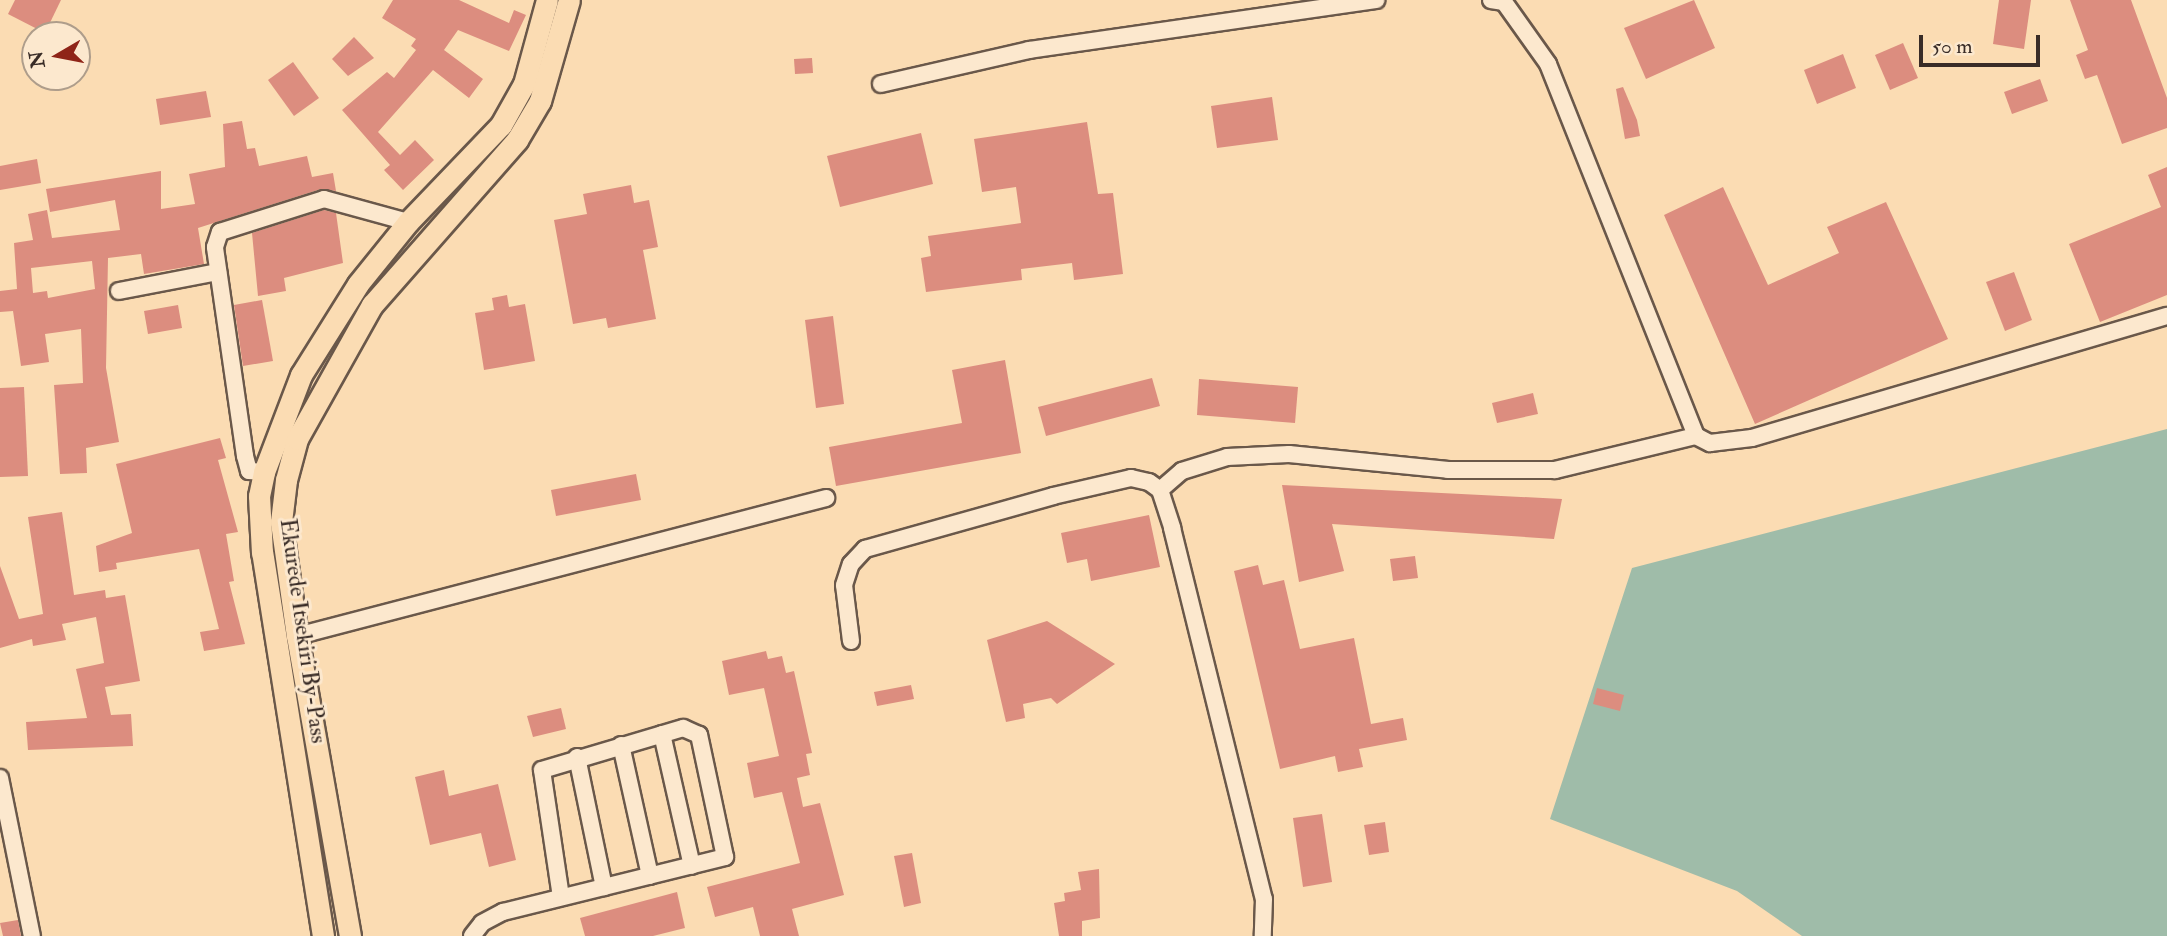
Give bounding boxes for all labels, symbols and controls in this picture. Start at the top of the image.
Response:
north arrow [21,21,91,91]
scale bar [1922,21,2043,65]
text: 50 m [1932,33,1973,60]
text: N [24,49,51,70]
street label: Ekurede Itsekiri By-Pass [274,517,332,745]

